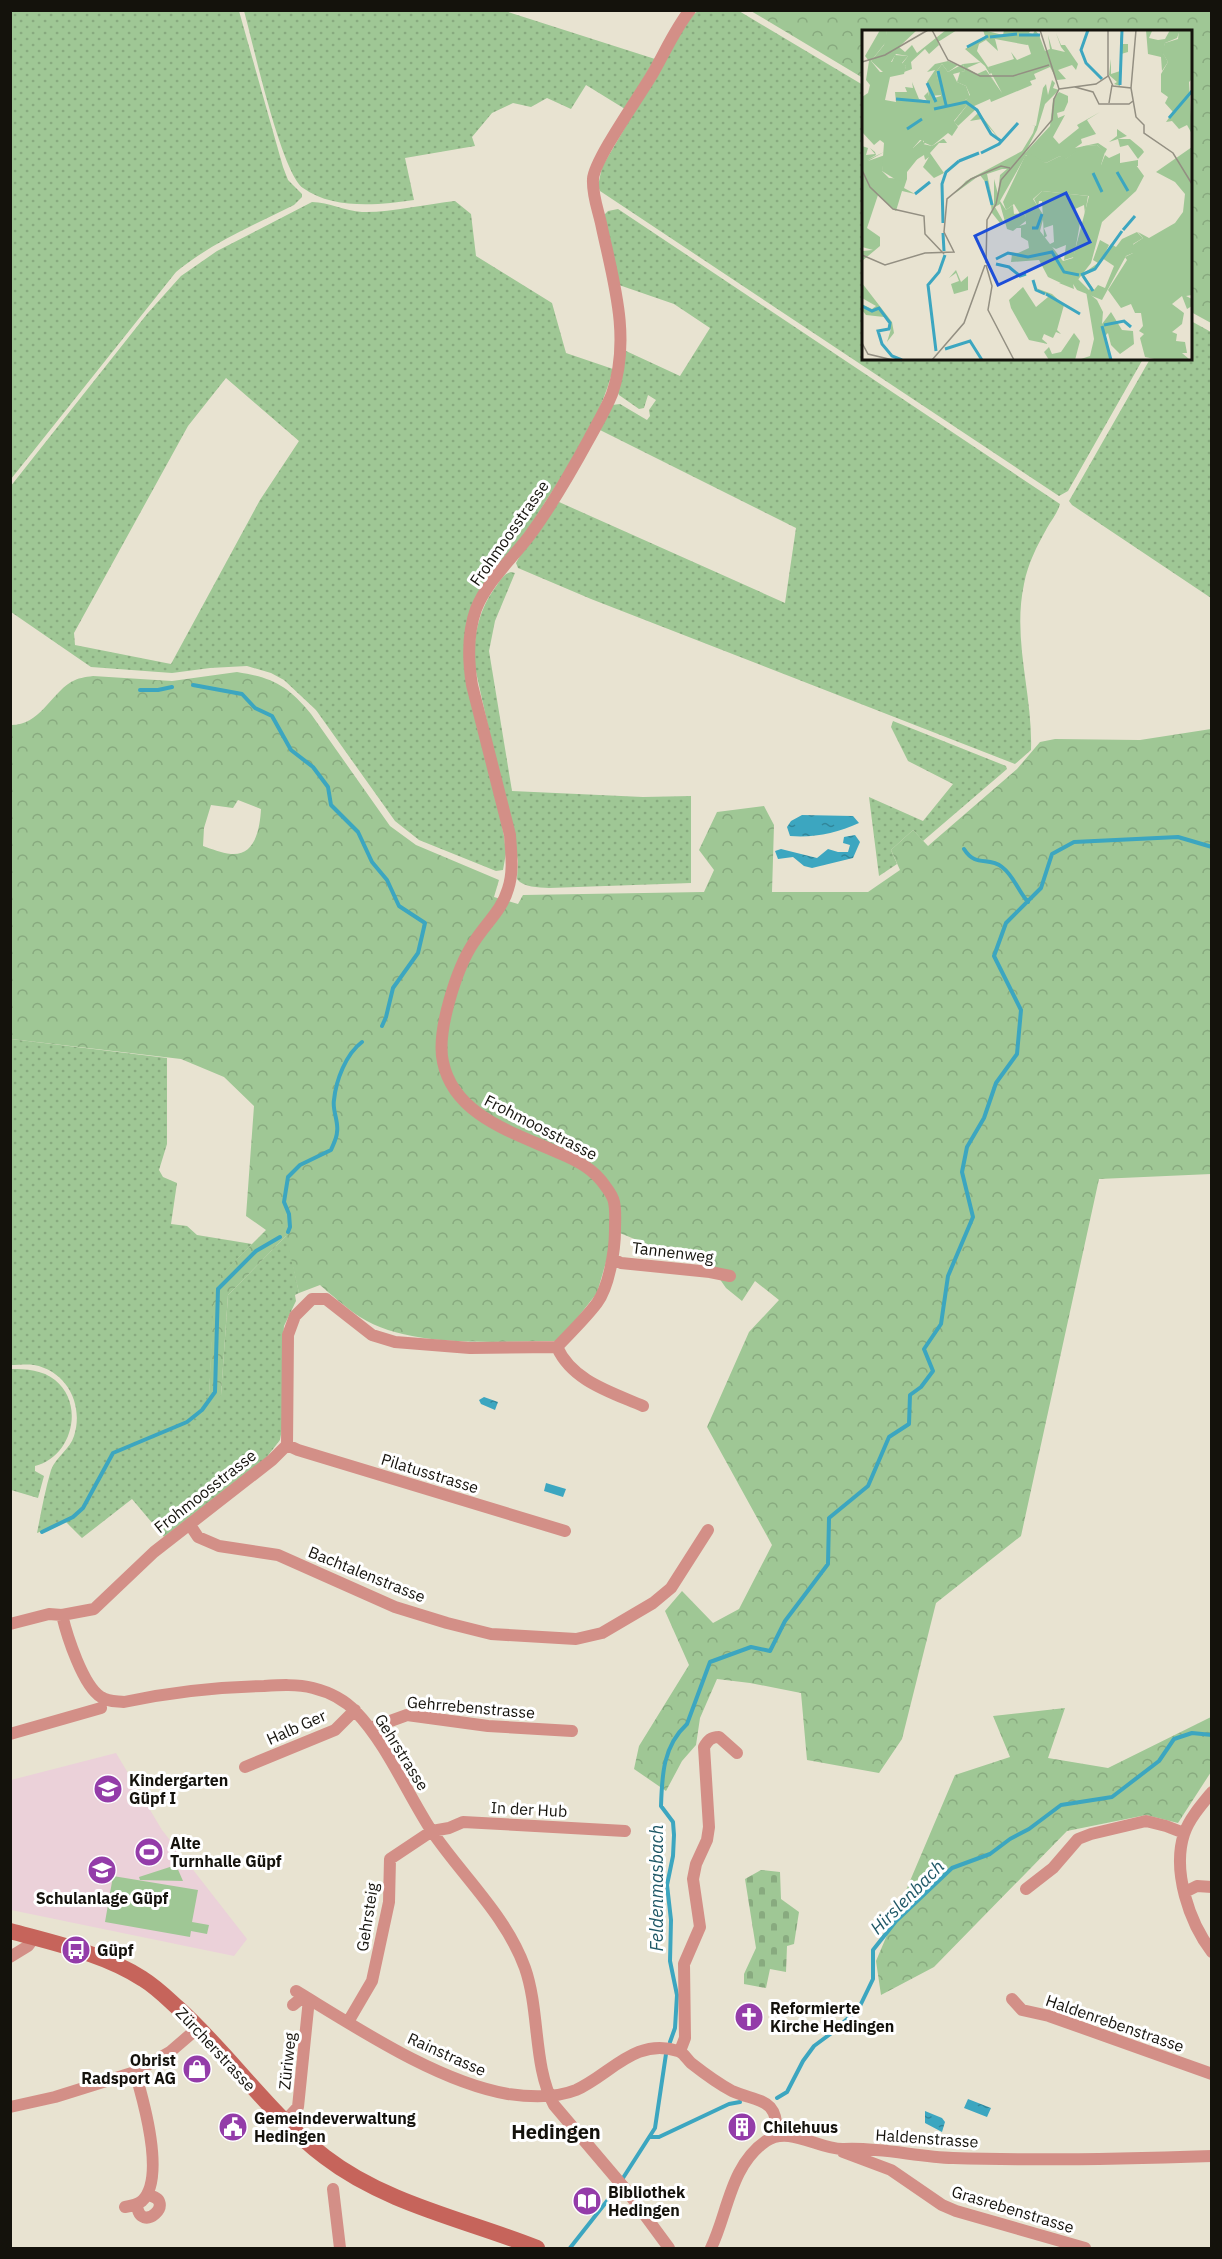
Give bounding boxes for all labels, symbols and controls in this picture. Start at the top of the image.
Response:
inset map [862,30,1192,360]
street label: Frohmoosstrasse [465,476,553,590]
street label: Frohmoosstrasse [481,1090,601,1164]
street label: Tannenweg [631,1237,715,1267]
street label: Frohmoosstrasse [150,1445,260,1537]
street label: Pilatusstrasse [379,1449,481,1497]
street label: Bachtalenstrasse [306,1541,429,1607]
street label: Gehrrebenstrasse [406,1691,536,1723]
street label: Halb Ger [263,1705,329,1749]
street label: Gehrstrasse [371,1710,434,1794]
place label: Kindergarten Güpf I [129,1770,228,1808]
school or university icon: Kindergarten Güpf I [92,1773,124,1805]
street label: In der Hub [490,1797,568,1821]
water label: Feldenmasbach [645,1824,668,1952]
place label: Alte Turnhalle Güpf [170,1833,282,1871]
sports icon: Alte Turnhalle Güpf [133,1836,165,1868]
school or university icon: Schulanlage Güpf [86,1854,118,1886]
water label: Hirslenbach [865,1855,949,1939]
street label: Gehrsteig [352,1881,382,1953]
place label: Schulanlage Güpf [36,1888,169,1908]
bus stop icon: Güpf [60,1934,92,1966]
place label: Güpf [97,1940,134,1960]
street label: Haldenrebenstrasse [1043,1990,1187,2056]
place label: Reformierte Kirche Hedingen [770,1998,894,2036]
church icon: Reformierte Kirche Hedingen [733,2001,765,2033]
street label: Zürcherstrasse [172,2003,260,2095]
street label: Rainstrasse [405,2028,489,2080]
street label: Züriweg [274,2031,300,2091]
place label: Obrist Radsport AG [81,2050,176,2088]
shop icon: Obrist Radsport AG [181,2053,213,2085]
place label: Gemeindeverwaltung Hedingen [254,2108,416,2146]
public building icon: Gemeindeverwaltung Hedingen [217,2111,249,2143]
building icon: Chilehuus [726,2111,758,2143]
place label: Chilehuus [763,2117,838,2137]
district label: Hedingen [511,2118,601,2145]
street label: Haldenstrasse [875,2124,979,2152]
street label: Grasrebenstrasse [949,2181,1077,2237]
place label: Bibliothek Hedingen [608,2182,686,2220]
library icon: Bibliothek Hedingen [571,2185,603,2217]

